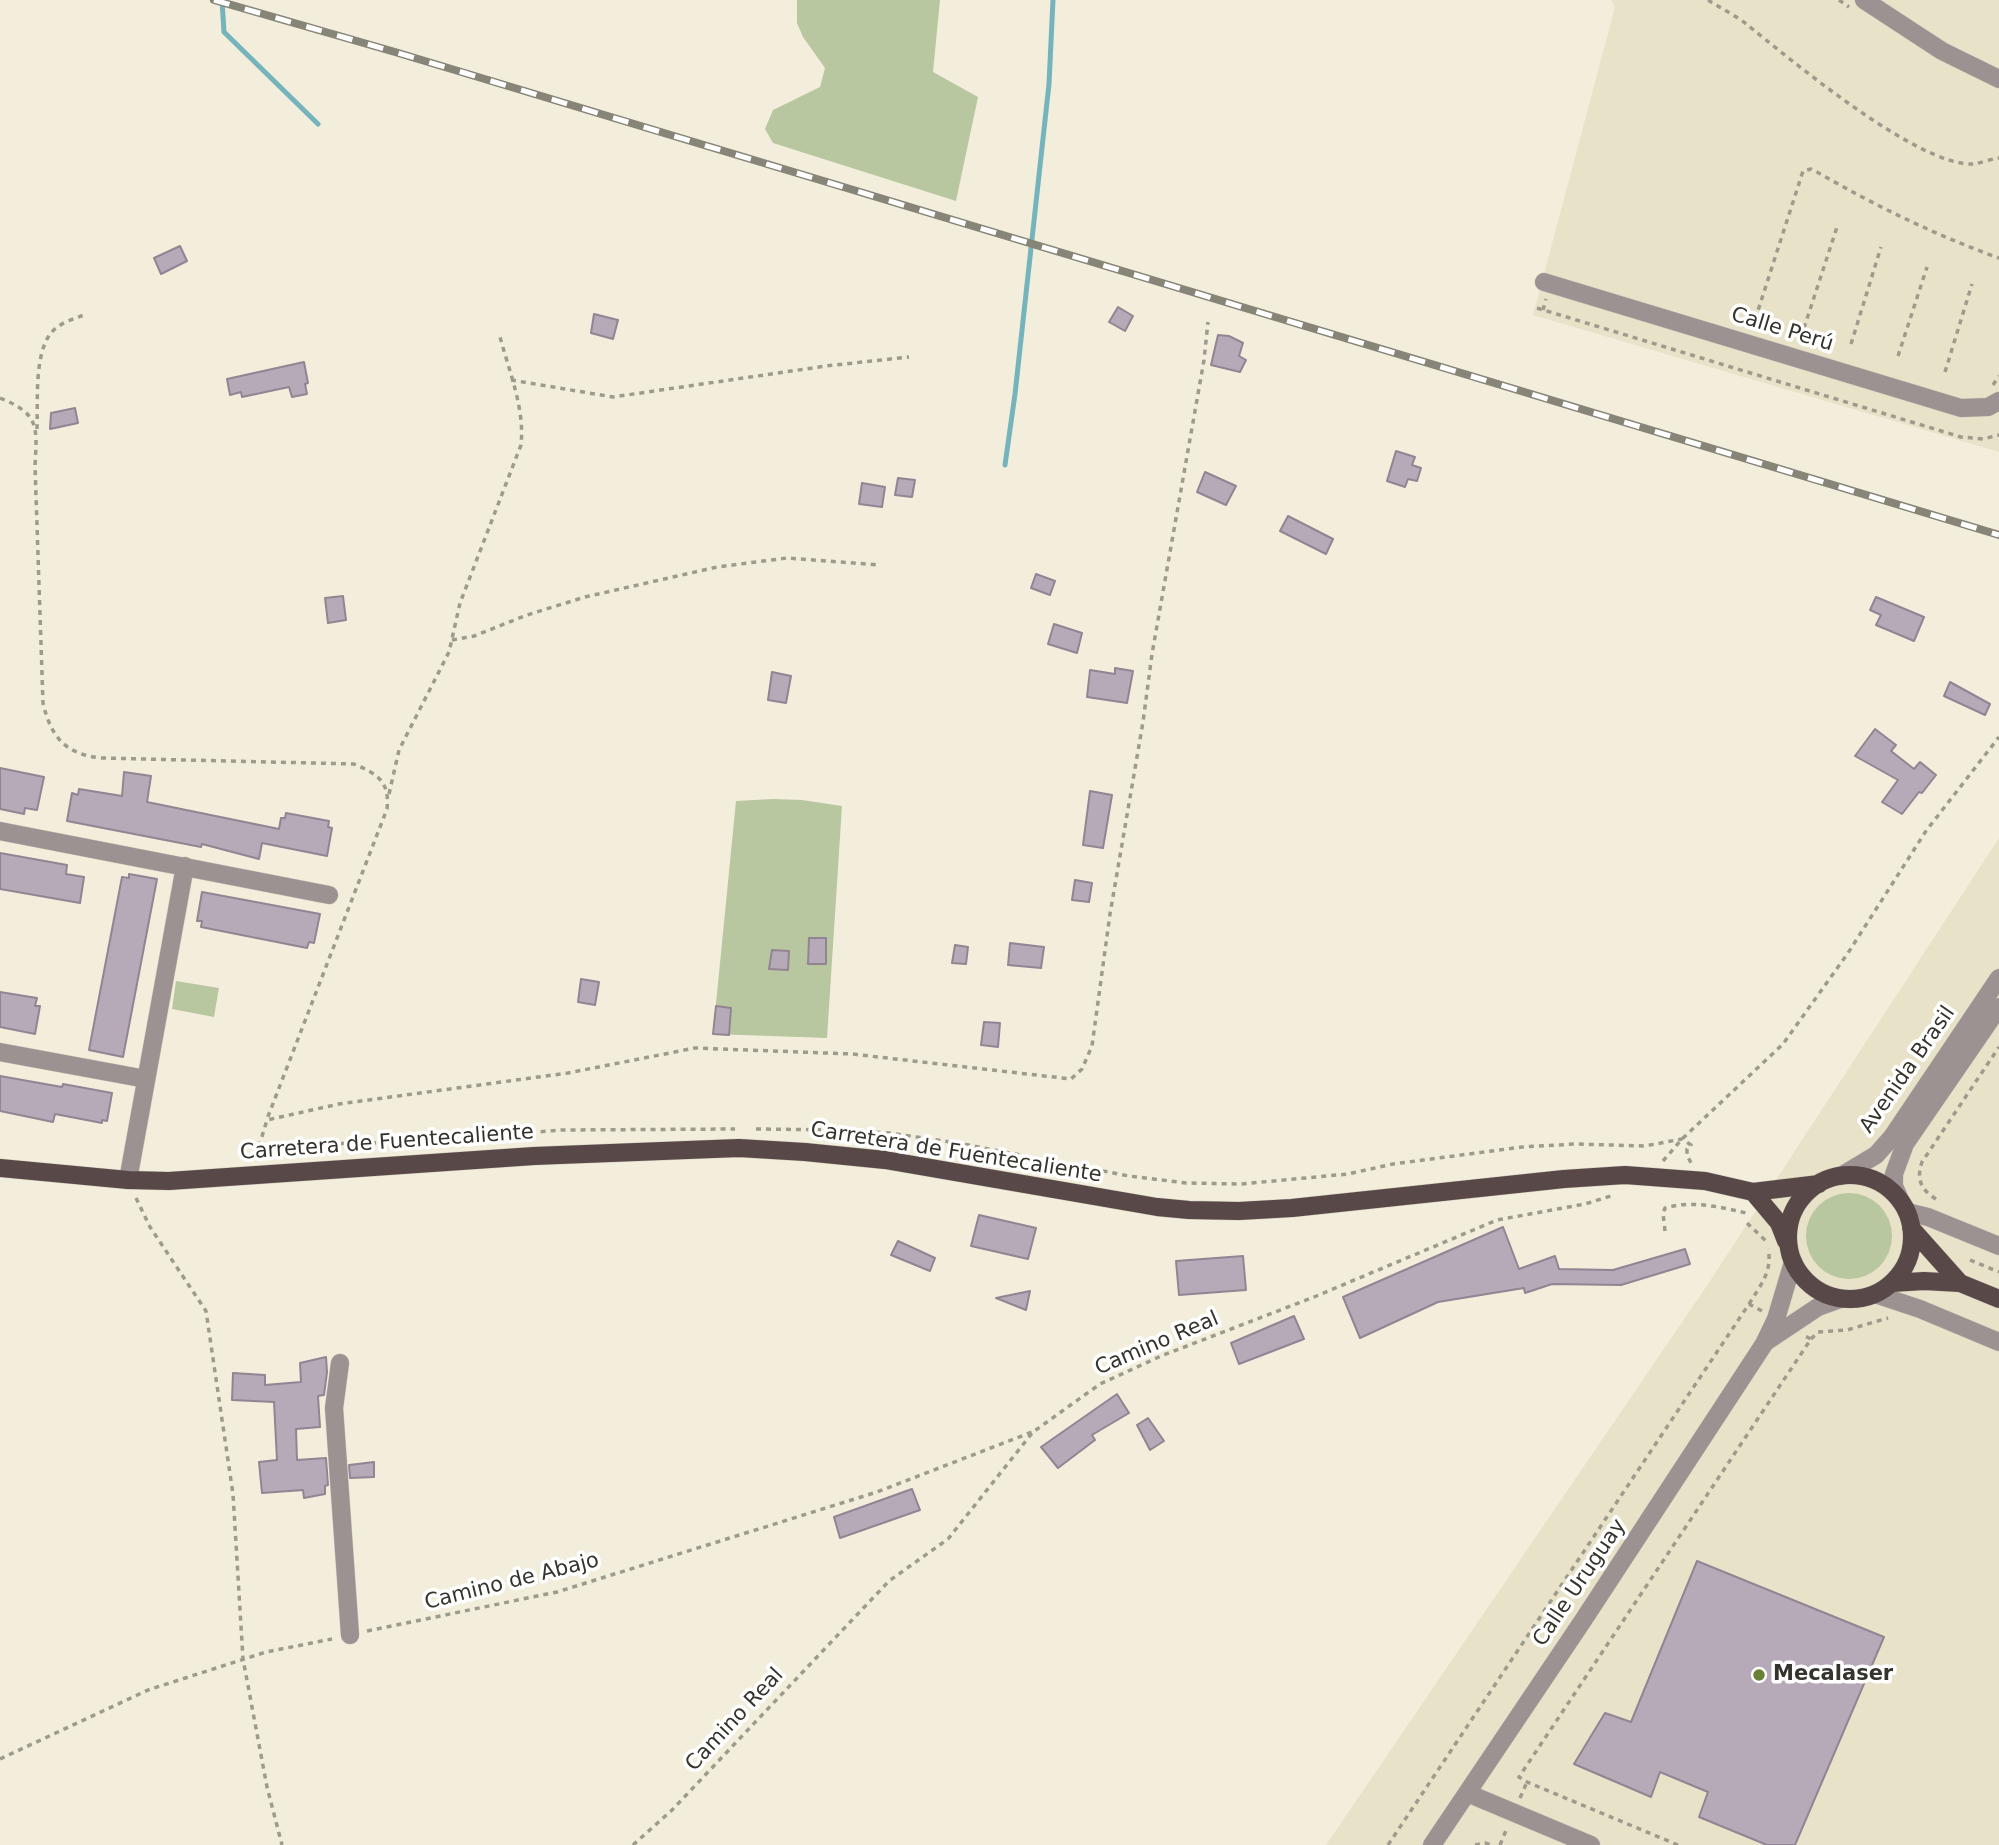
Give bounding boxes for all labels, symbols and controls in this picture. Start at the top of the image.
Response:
street label: Calle Perú [1728,303,1836,357]
street label: Avenida Brasil [1855,1002,1961,1138]
street label: Carretera de Fuentecaliente [809,1118,1103,1188]
street label: Carretera de Fuentecaliente [239,1120,535,1166]
street label: Camino Real [1091,1307,1223,1381]
street label: Calle Uruguay [1528,1515,1632,1651]
street label: Camino de Abajo [422,1548,602,1616]
place label: Mecalaser [1773,1662,1893,1688]
street label: Camino Real [681,1663,789,1777]
marker: Mecalaser [1751,1667,1767,1683]

